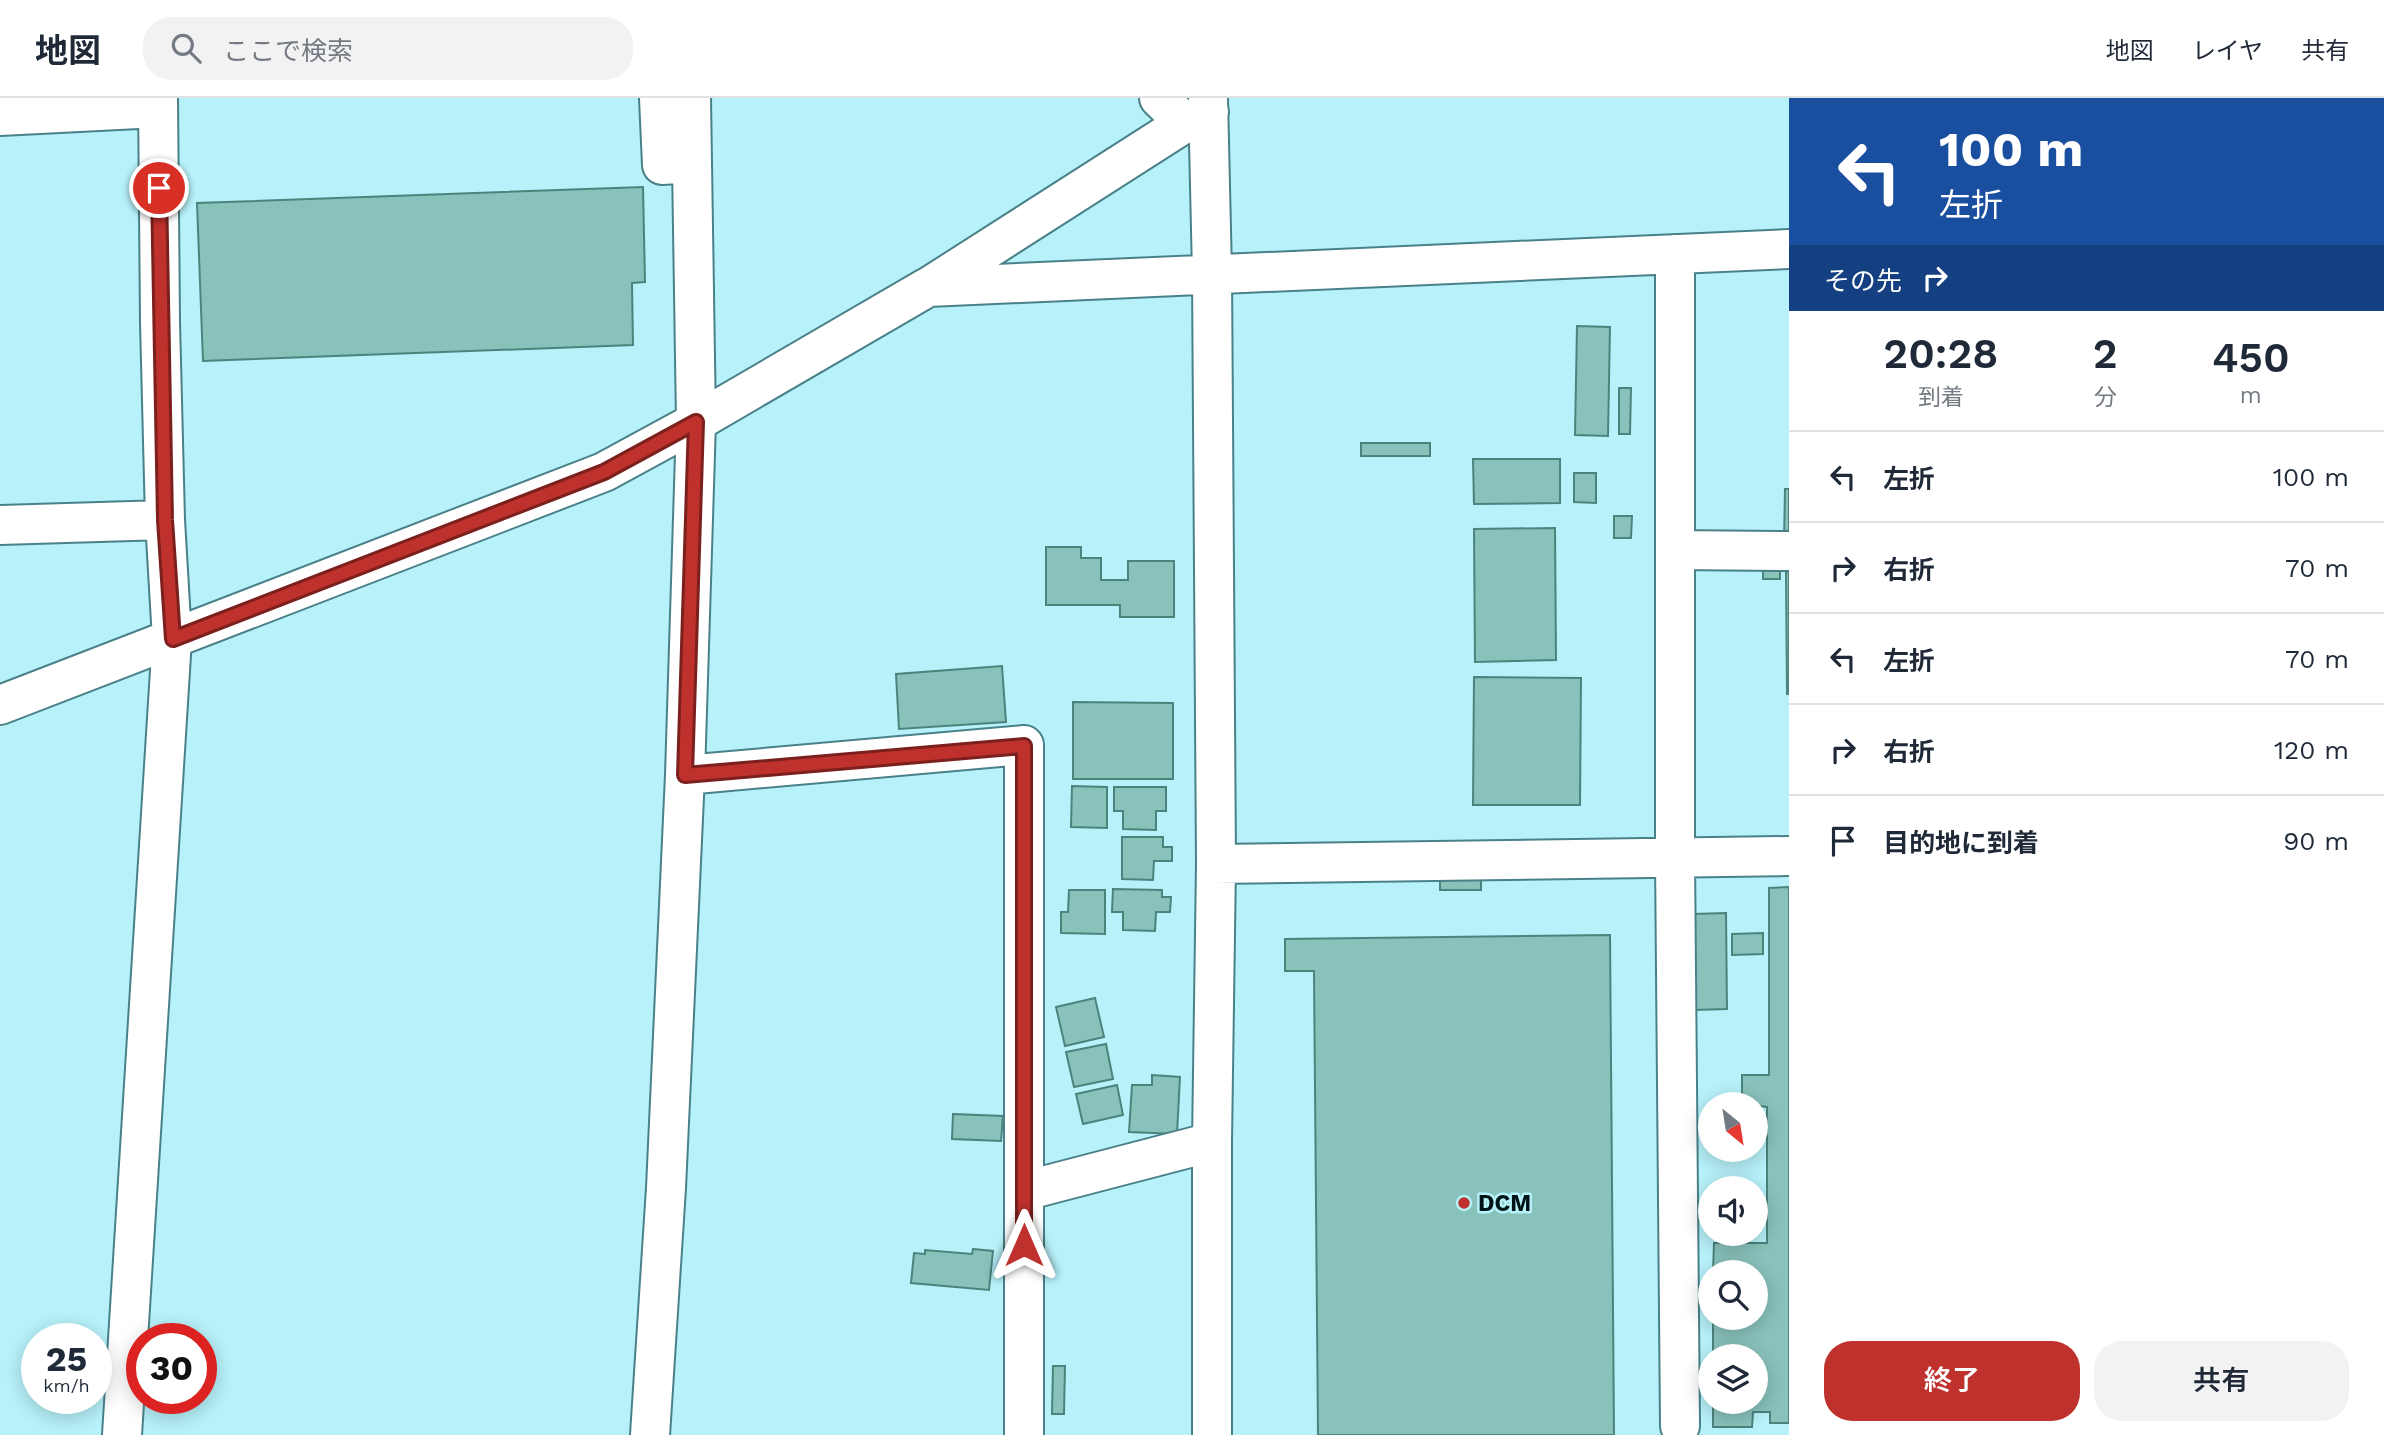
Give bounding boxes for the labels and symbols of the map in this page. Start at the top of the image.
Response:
pin [129,158,189,218]
north arrow [1698,1092,1768,1162]
place label: DCM [1478,1190,1531,1217]
marker: DCM [1456,1195,1472,1211]
position arrow [987,1208,1061,1282]
speed limit sign: 30 [126,1323,217,1414]

